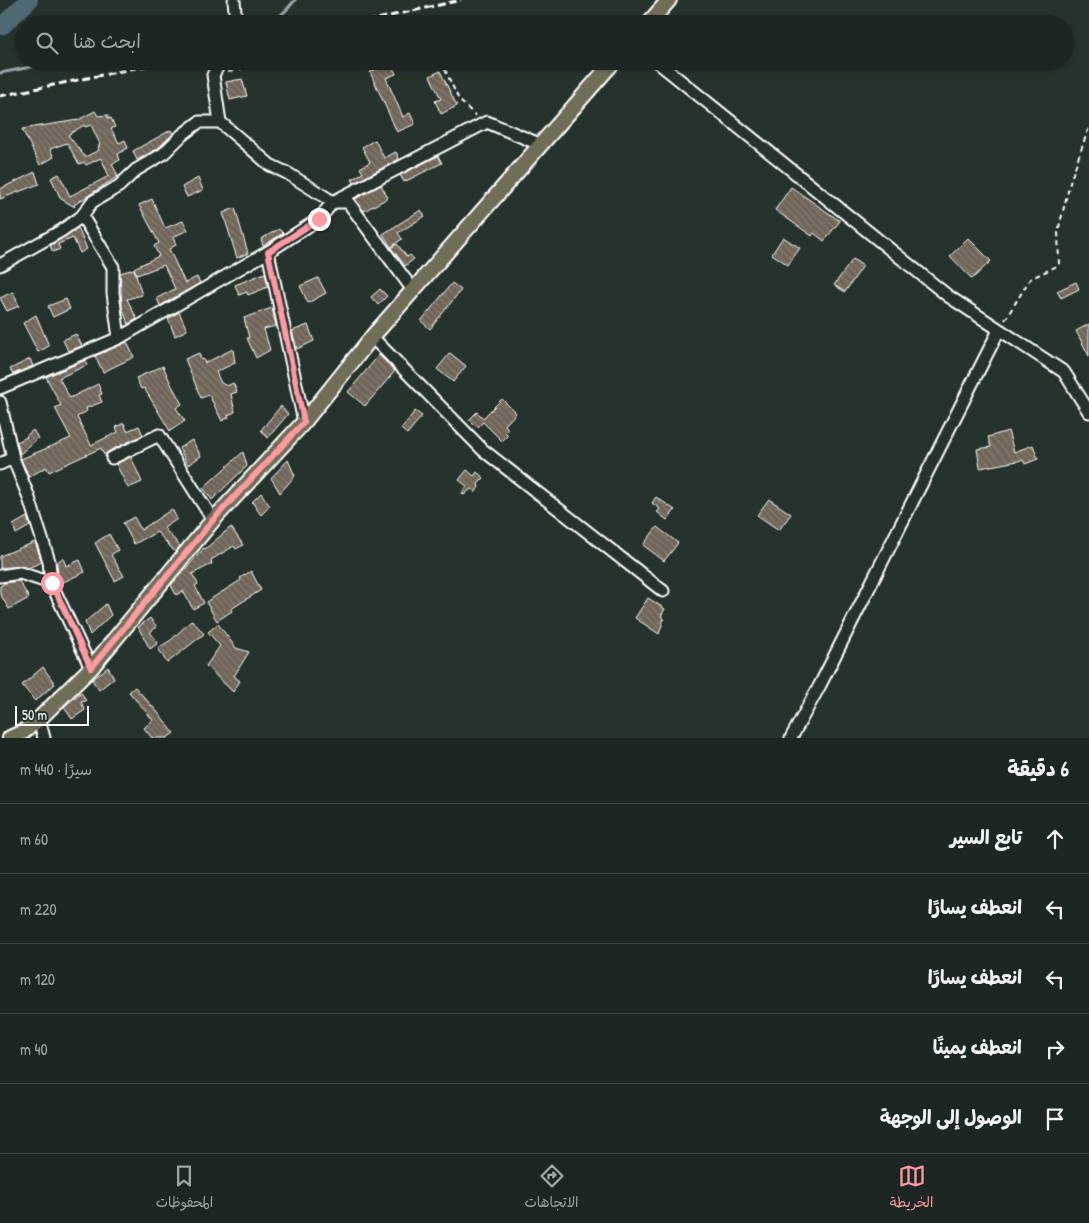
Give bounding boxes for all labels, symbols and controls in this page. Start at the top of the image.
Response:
search box [15,15,1074,70]
text: ابحث هنا [73,28,141,54]
icon: search [33,29,61,57]
route end [308,208,331,231]
route start [41,572,64,595]
scale bar [15,703,89,726]
text: 50 m [22,705,47,724]
text: 6 دقيقة [1007,754,1069,783]
text: سيرًا · 440 m [20,758,92,780]
text: تابع السير [950,824,1022,850]
icon: ahead [1041,825,1069,853]
text: 60 m [20,828,48,850]
text: انعطف يسارًا [928,894,1022,920]
icon: left [1041,895,1069,923]
text: 220 m [20,898,57,920]
text: انعطف يسارًا [928,964,1022,990]
icon: left [1041,965,1069,993]
text: 120 m [20,968,55,990]
text: انعطف يمينًا [933,1034,1022,1060]
icon: right [1041,1035,1069,1063]
text: 40 m [20,1038,48,1060]
text: الوصول إلى الوجهة [880,1104,1022,1130]
icon: arrive [1041,1105,1069,1133]
tab: المحفوظات [156,1162,213,1215]
tab: الاتجاهات [524,1162,579,1215]
tab: الخريطة [890,1162,933,1215]

